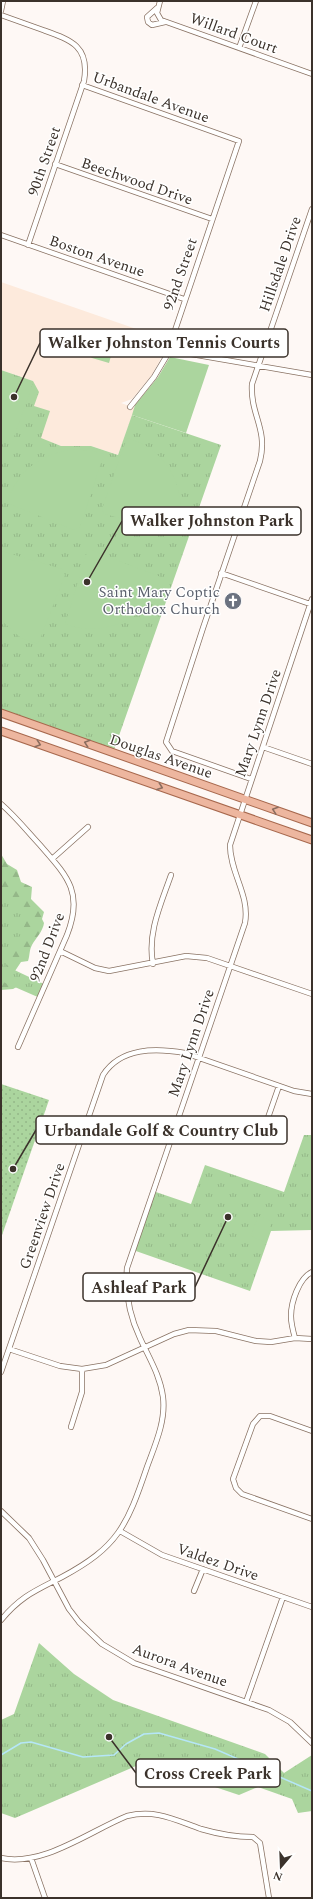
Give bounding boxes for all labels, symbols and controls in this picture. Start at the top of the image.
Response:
street label: Willard Court [187,7,281,60]
street label: Urbandale Avenue [89,66,213,129]
street label: 90th Street [22,123,67,199]
street label: Beechwood Drive [78,152,196,211]
street label: Hillsdale Drive [253,213,308,315]
street label: Boston Avenue [46,229,148,284]
street label: 92nd Street [157,235,204,313]
callout: Walker Johnston Tennis Courts [40,329,288,357]
text: Walker Johnston Tennis Courts [48,331,280,355]
callout: Walker Johnston Park [122,507,301,535]
text: Walker Johnston Park [130,509,294,533]
place label: Saint Mary Coptic Orthodox Church [99,581,220,621]
church icon: Saint Mary Coptic Orthodox Church [223,591,243,611]
street label: Mary Lynn Drive [229,666,288,780]
street label: Douglas Avenue [106,728,215,785]
one-way arrow [34,739,41,747]
one-way arrow [83,740,90,748]
one-way arrow [157,782,164,790]
one-way arrow [272,806,279,815]
street label: 92nd Drive [24,909,71,985]
street label: Mary Lynn Drive [162,986,221,1100]
callout: Urbandale Golf & Country Club [36,1116,287,1144]
text: Urbandale Golf & Country Club [44,1119,278,1143]
street label: Greenview Drive [13,1160,71,1273]
callout: Ashleaf Park [83,1273,195,1301]
text: Ashleaf Park [91,1276,187,1300]
street label: Valdez Drive [174,1538,262,1587]
street label: Aurora Avenue [129,1638,231,1693]
callout: Cross Creek Park [136,1759,280,1787]
text: Cross Creek Park [144,1762,272,1786]
north arrow [261,1847,301,1887]
text: N [271,1866,285,1885]

